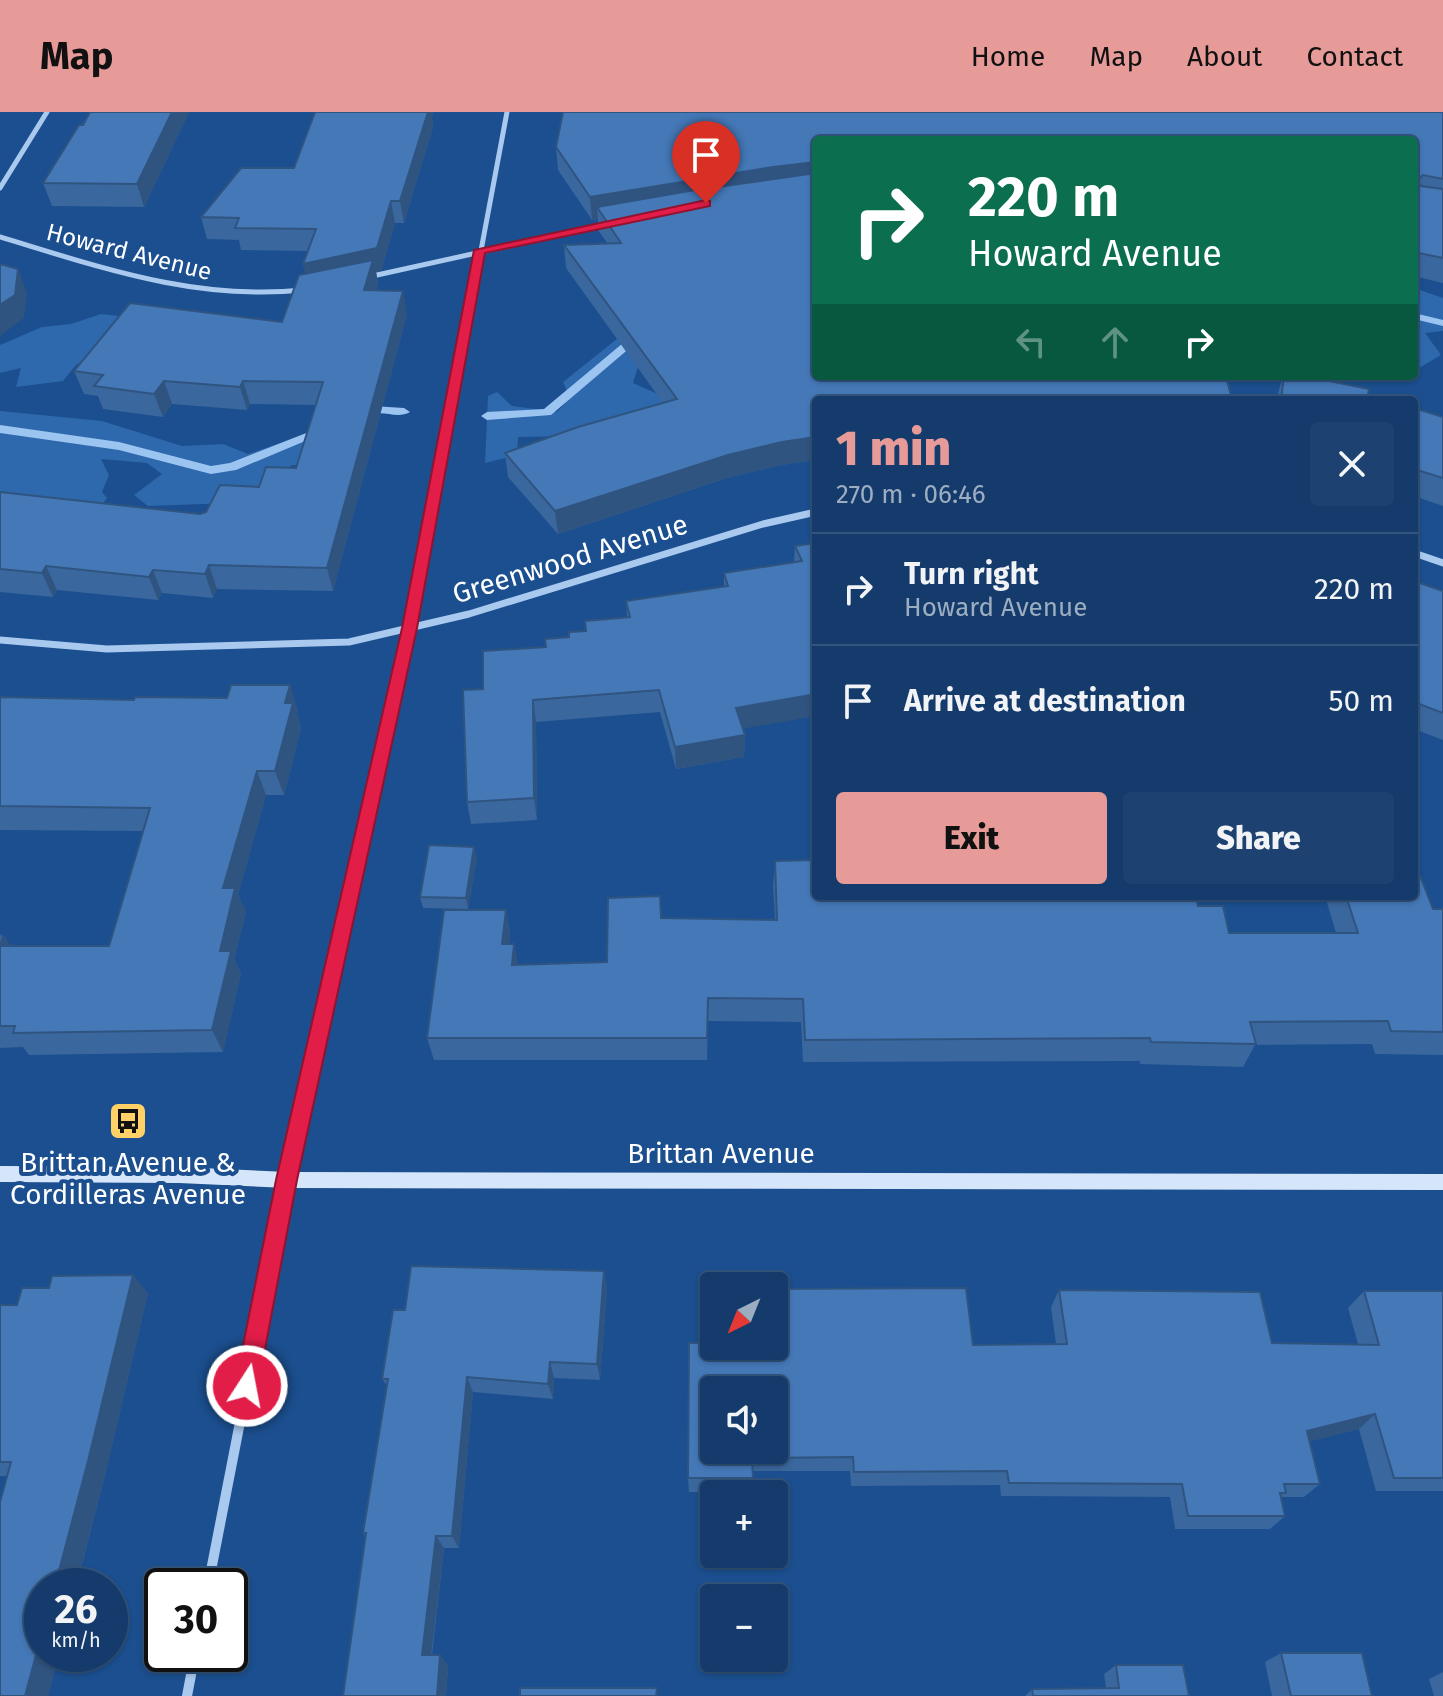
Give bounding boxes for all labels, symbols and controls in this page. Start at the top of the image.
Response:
text: Map [40,33,113,79]
text: Home [971,40,1045,73]
text: Map [1089,40,1143,73]
text: About [1187,40,1262,73]
text: Contact [1306,40,1403,73]
pin [672,121,740,203]
icon: arrive [684,133,728,177]
text: 220 m [968,164,1119,231]
icon: right [836,168,940,272]
street label: Howard Avenue [44,218,214,286]
text: Howard Avenue [968,232,1222,276]
icon: left [1009,320,1053,364]
icon: ahead [1093,320,1137,364]
icon: right [1177,320,1221,364]
text: 1 min [836,420,951,478]
button: close [1310,422,1394,506]
text: 270 m · 06:46 [836,479,986,510]
street label: Greenwood Avenue [448,507,692,611]
text: Turn right [904,556,1039,592]
icon: right [836,567,880,611]
text: 220 m [1314,571,1394,607]
text: Howard Avenue [904,592,1087,623]
icon: arrive [836,679,880,723]
text: Arrive at destination [904,683,1186,719]
text: 50 m [1329,683,1394,719]
button: Exit [836,792,1107,884]
button: Share [1123,792,1394,884]
bus stop icon: Brittan Avenue & Cordilleras Avenue [107,1100,149,1142]
street label: Brittan Avenue [627,1137,815,1170]
place label: Brittan Avenue & Cordilleras Avenue [10,1146,246,1211]
north arrow [700,1272,788,1360]
map controls [700,1272,788,1672]
position arrow [205,1344,289,1428]
button: sound [700,1376,788,1464]
button: + [700,1480,788,1568]
speed limit sign: 30 [144,1568,248,1672]
button: − [700,1584,788,1672]
text: 26 [54,1586,98,1634]
text: km/h [51,1628,101,1652]

